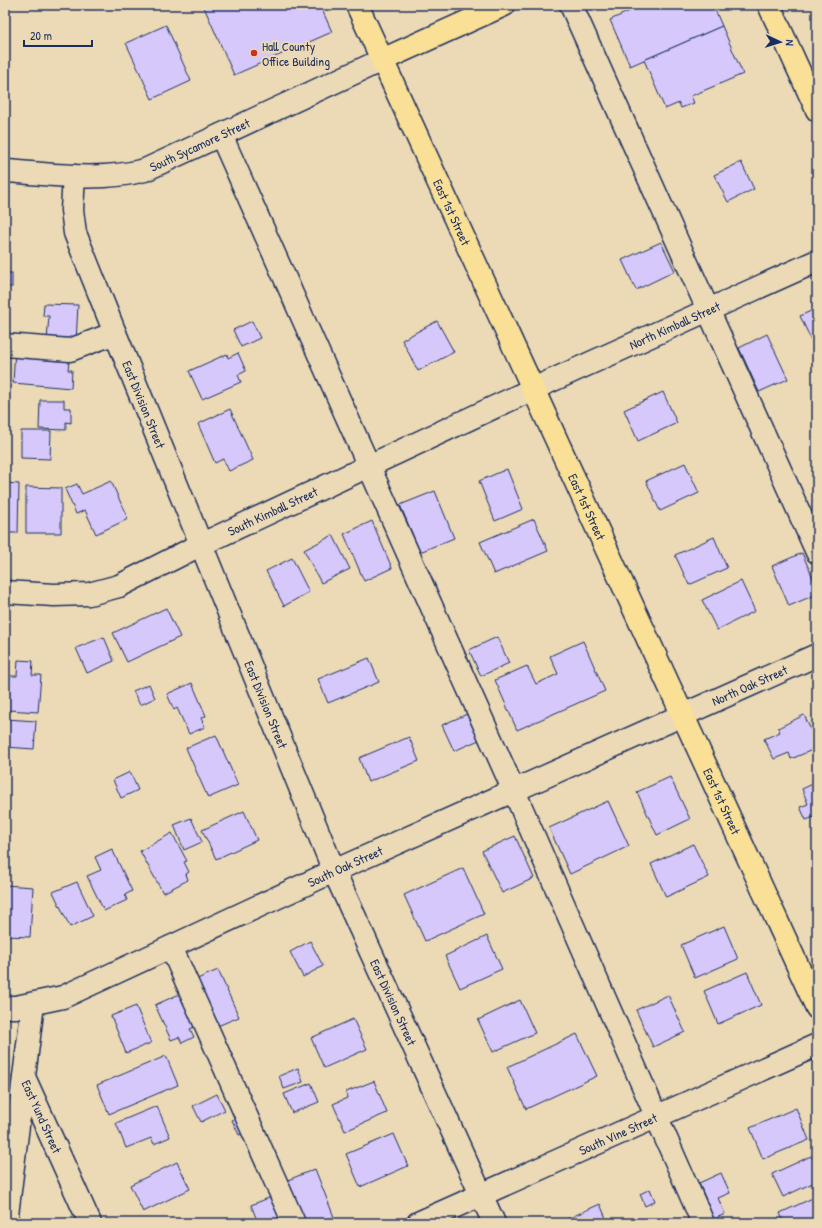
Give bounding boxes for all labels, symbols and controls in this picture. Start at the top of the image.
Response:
scale bar [24,22,92,48]
north arrow [760,22,800,62]
text: 20 m [30,27,52,44]
place label: Hall County Office Building [262,37,330,70]
text: N [783,39,797,46]
marker: Hall County Office Building [249,48,259,58]
street label: South Sycamore Street [147,113,253,176]
street label: East 1st Street [429,176,475,249]
street label: North Kimball Street [626,297,724,354]
street label: East Division Street [118,358,170,451]
street label: East 1st Street [564,471,610,543]
street label: South Kimball Street [225,482,321,540]
street label: East Division Street [240,658,292,751]
street label: North Oak Street [709,660,791,710]
street label: East 1st Street [699,765,745,838]
street label: South Oak Street [305,841,386,891]
street label: East Division Street [366,956,421,1049]
street label: East Yund Street [18,1077,67,1157]
street label: South Vine Street [576,1108,661,1159]

